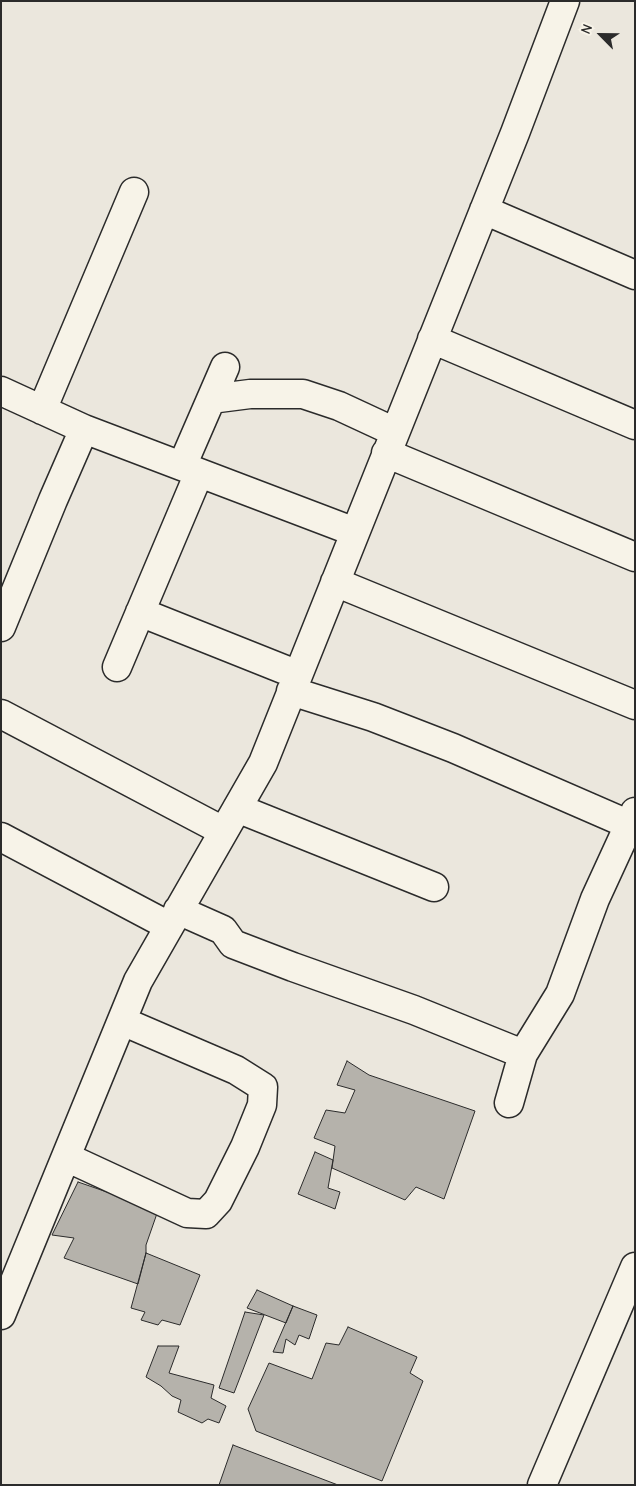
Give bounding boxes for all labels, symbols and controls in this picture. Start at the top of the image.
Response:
north arrow [576,10,626,60]
text: N [577,21,596,36]

